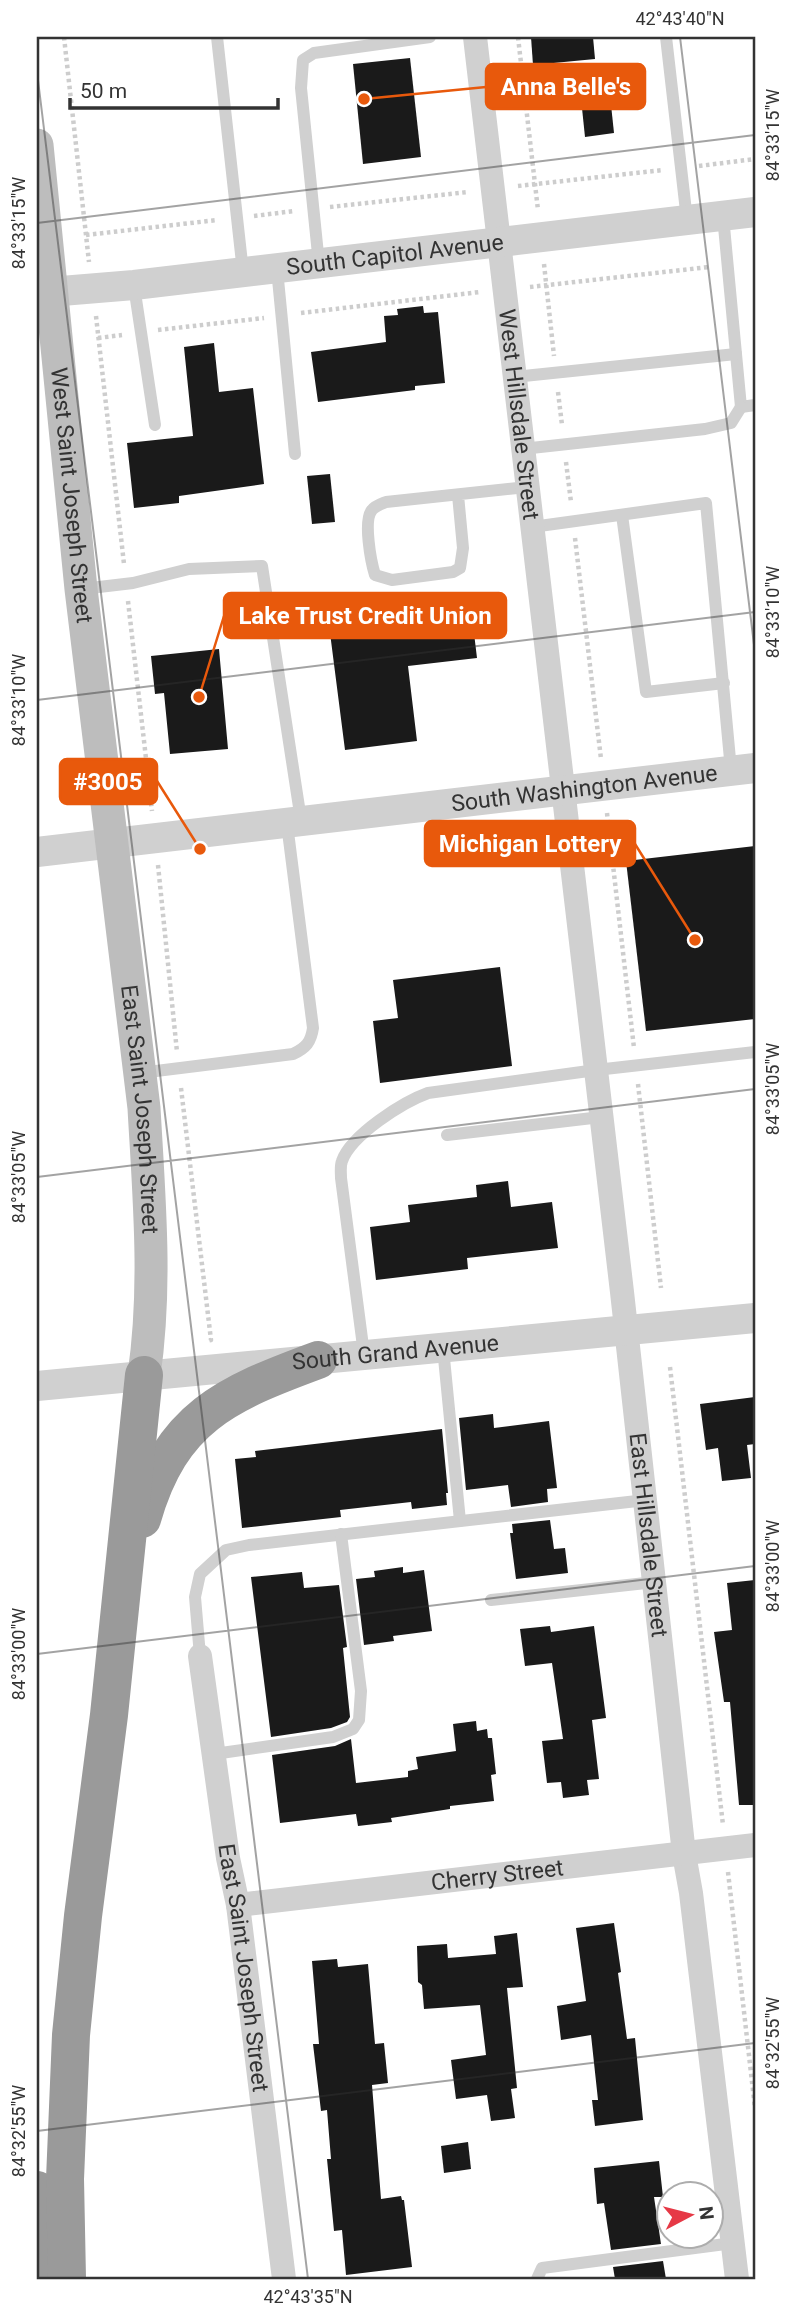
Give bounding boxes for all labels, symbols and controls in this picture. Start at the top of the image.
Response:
text: 42°43'40"N [635,8,725,29]
callout: Anna Belle's [486,64,645,109]
scale bar [70,66,278,110]
text: Anna Belle's [501,73,631,101]
text: 50 m [80,79,127,103]
text: 84°33'15"W [762,89,783,181]
text: 84°33'15"W [8,177,29,269]
street label: South Capitol Avenue [285,229,505,281]
street label: West Hillsdale Street [493,308,544,521]
street label: West Saint Joseph Street [45,366,98,625]
text: 84°33'10"W [762,566,783,658]
callout: Lake Trust Credit Union [224,593,506,638]
text: Lake Trust Credit Union [238,602,492,630]
text: 84°33'10"W [8,654,29,746]
callout: #3005 [60,759,157,804]
street label: South Washington Avenue [450,760,719,817]
text: #3005 [73,768,143,796]
callout: Michigan Lottery [425,821,635,866]
text: Michigan Lottery [439,830,622,858]
street label: East Saint Joseph Street [115,983,164,1234]
text: 84°33'05"W [762,1043,783,1135]
text: 84°33'05"W [8,1131,29,1223]
street label: South Grand Avenue [291,1329,500,1376]
street label: East Hillsdale Street [624,1431,673,1639]
text: 84°33'00"W [762,1520,783,1612]
text: 84°33'00"W [8,1608,29,1700]
street label: East Saint Joseph Street [212,1842,274,2094]
street label: Cherry Street [430,1854,565,1896]
text: 84°32'55"W [762,1997,783,2089]
text: 84°32'55"W [8,2085,29,2177]
north arrow [656,2180,726,2250]
text: N [694,2205,719,2221]
text: 42°43'35"N [263,2286,353,2307]

